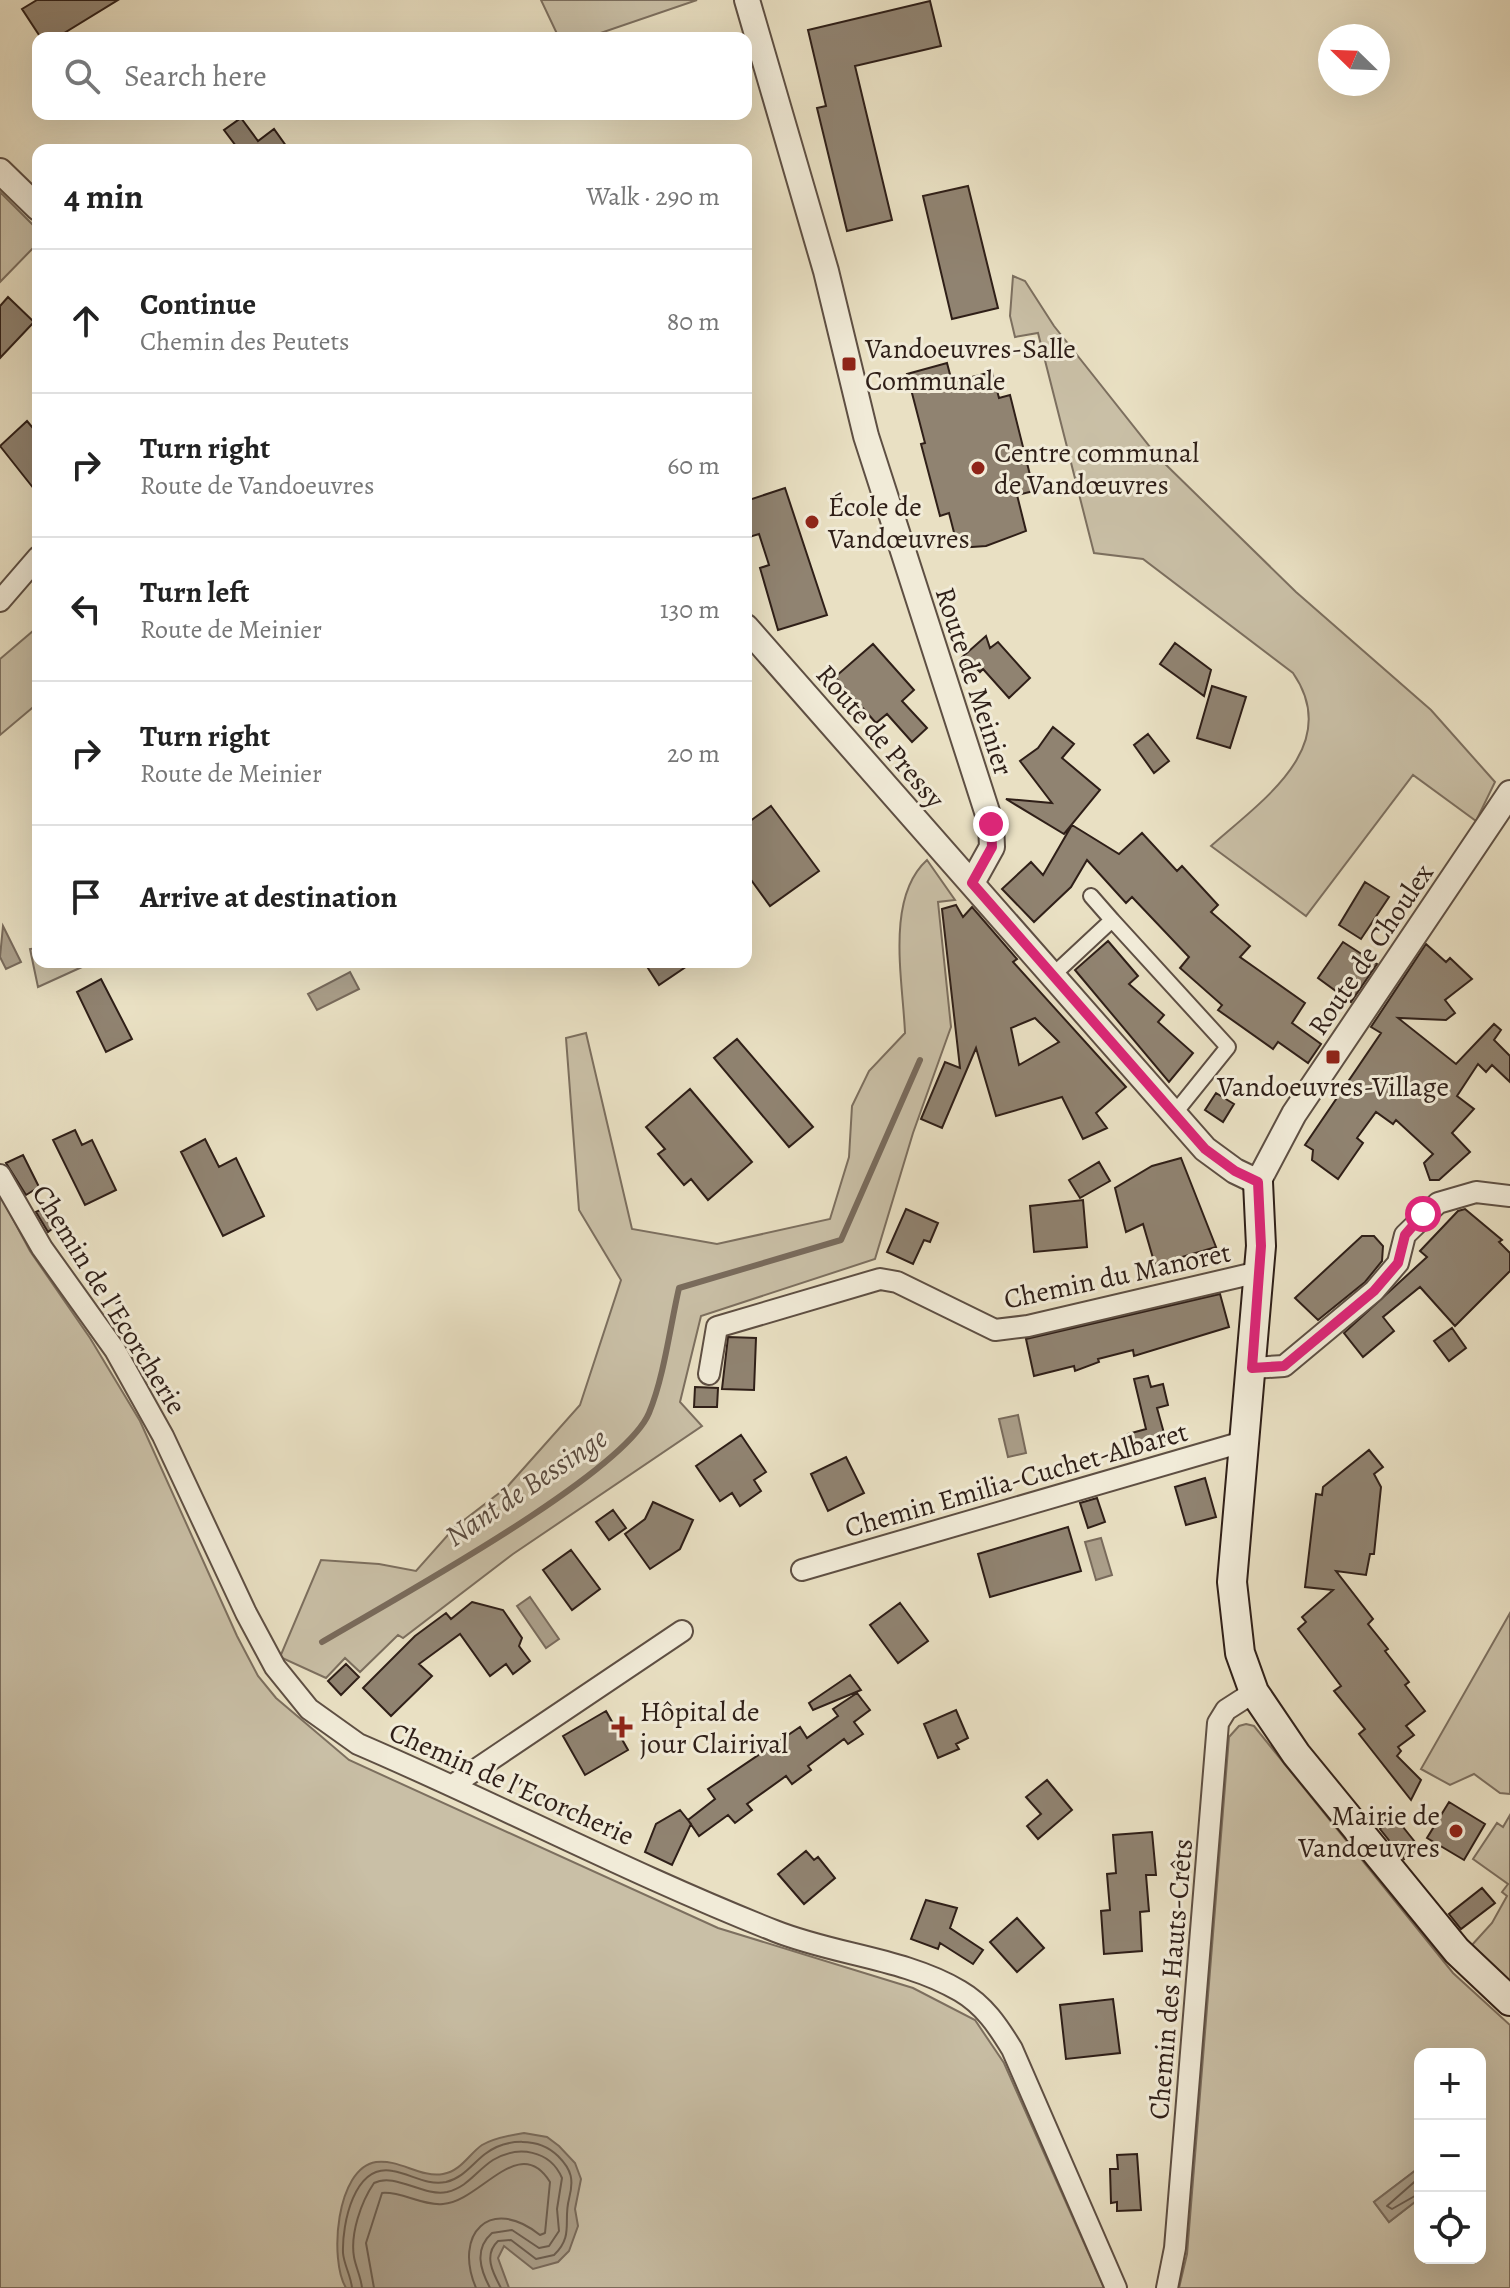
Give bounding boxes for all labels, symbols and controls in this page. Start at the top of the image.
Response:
north arrow [1318,24,1390,96]
search box [32,32,752,120]
icon: search [60,54,104,98]
text: Search here [124,56,267,96]
text: 4 min [64,173,143,220]
text: Walk · 290 m [586,179,720,214]
text: Continue [140,284,256,324]
icon: ahead [64,299,108,343]
text: 80 m [667,304,720,339]
text: Chemin des Peutets [140,324,350,359]
place label: Vandoeuvres-Salle Communale [864,330,1076,400]
marker: Vandoeuvres-Salle Communale [840,355,858,373]
text: Turn right [140,428,270,468]
place label: Centre communal de Vandœuvres [994,434,1199,504]
icon: right [64,443,108,487]
text: 60 m [667,448,720,483]
marker: Centre communal de Vandœuvres [969,459,987,477]
text: Route de Vandoeuvres [140,468,374,503]
place label: École de Vandœuvres [827,488,970,558]
marker: École de Vandœuvres [803,513,821,531]
text: Turn left [140,572,249,612]
street label: Route de Meinier [926,582,1022,781]
icon: left [64,587,108,631]
text: 130 m [660,592,720,627]
text: Route de Meinier [140,612,322,647]
street label: Route de Pressy [807,657,954,817]
text: Turn right [140,716,270,756]
icon: right [64,731,108,775]
text: 20 m [667,736,720,771]
text: Route de Meinier [140,756,322,791]
route end [973,806,1009,842]
street label: Route de Choulex [1299,856,1443,1043]
icon: arrive [64,875,108,919]
text: Arrive at destination [140,877,397,917]
marker: Vandoeuvres-Village [1324,1048,1342,1066]
place label: Vandoeuvres-Village [1216,1068,1449,1106]
street label: Chemin de l'Ecorcherie [23,1177,195,1422]
route start [1405,1196,1441,1232]
street label: Chemin du Manoret [1000,1233,1234,1319]
street label: Chemin Emilia-Cuchet-Albaret [840,1413,1192,1547]
water label: Nant de Bessinge [437,1418,615,1556]
place label: Hôpital de jour Clairival [640,1693,788,1763]
street label: Chemin de l'Ecorcherie [383,1713,640,1855]
marker: Hôpital de jour Clairival [611,1716,633,1738]
place label: Mairie de Vandœuvres [1297,1797,1440,1867]
marker: Mairie de Vandœuvres [1447,1822,1465,1840]
street label: Chemin des Hauts-Crêts [1140,1837,1202,2121]
map controls [1414,2048,1486,2264]
button: + [1414,2048,1486,2120]
button: − [1414,2120,1486,2192]
button: locate [1414,2192,1486,2264]

